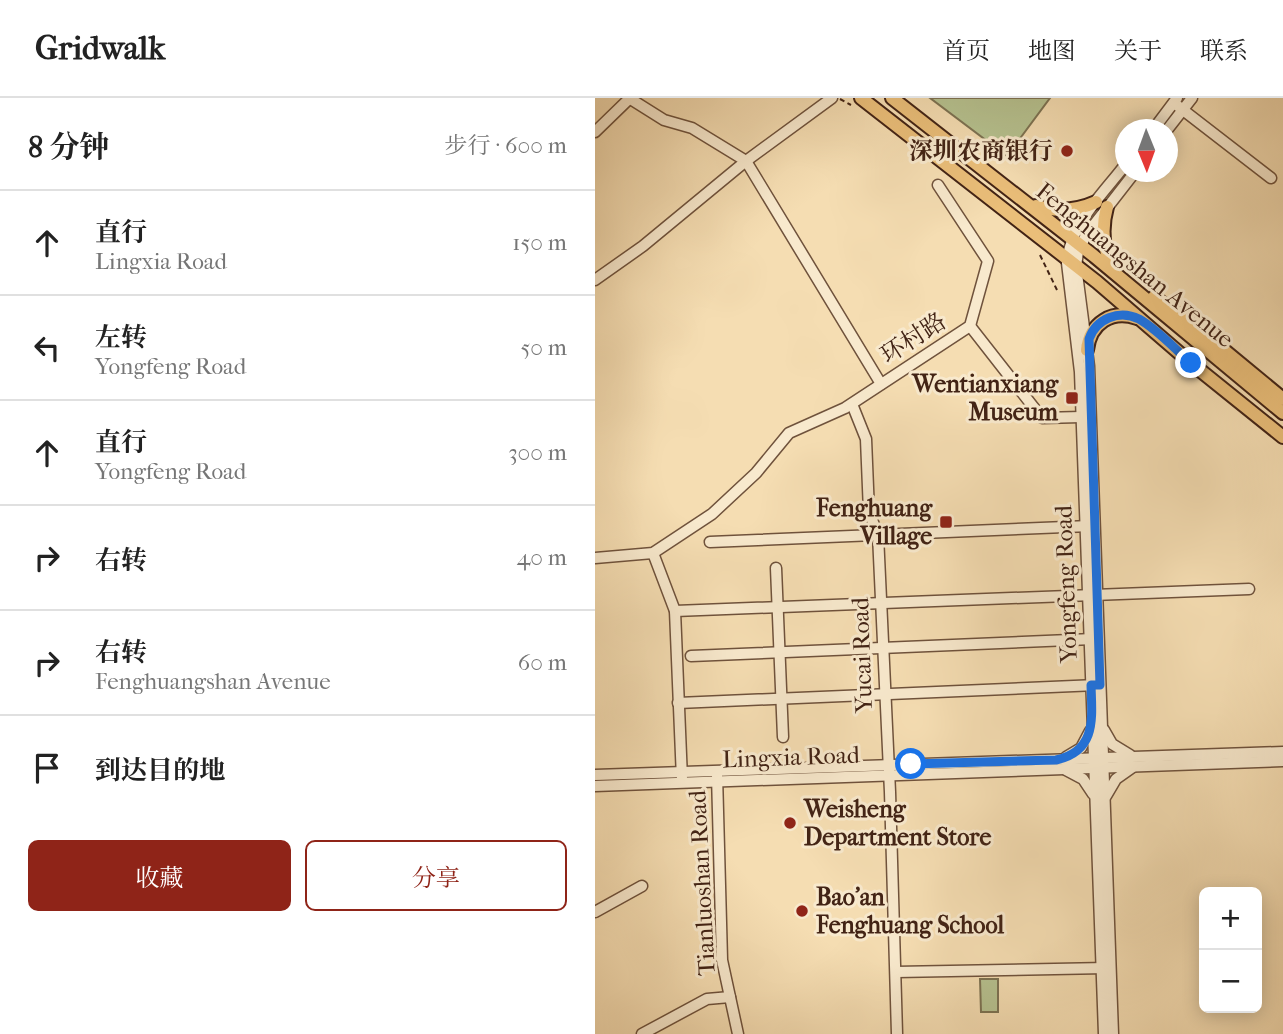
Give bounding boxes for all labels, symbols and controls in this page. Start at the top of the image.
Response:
text: Gridwalk [35,29,165,68]
text: 首页 [942,37,990,65]
text: 地图 [1028,37,1076,65]
text: 关于 [1114,37,1162,65]
text: 联系 [1200,37,1248,65]
north arrow [1115,119,1178,182]
text: 8 分钟 [28,130,110,165]
text: 步行 · 600 m [445,132,567,159]
place label: 深圳农商银行 [909,137,1053,165]
marker: 深圳农商银行 [1059,143,1075,159]
street label: Fenghuangshan Avenue [1031,177,1239,353]
text: 直行 [95,217,147,248]
icon: ahead [28,224,66,262]
text: 150 m [512,229,567,256]
text: Lingxia Road [95,248,227,275]
street label: 环村路 [875,307,951,369]
text: 左转 [95,322,147,353]
icon: left [28,329,66,367]
text: 50 m [520,334,567,361]
route end [1175,347,1206,378]
text: Yongfeng Road [95,353,246,380]
place label: Wentianxiang Museum [911,370,1059,426]
marker: Wentianxiang Museum [1064,390,1080,406]
text: 直行 [95,427,147,458]
icon: ahead [28,434,66,472]
text: 300 m [508,439,567,466]
text: Yongfeng Road [95,458,246,485]
place label: Fenghuang Village [815,494,933,550]
street label: Yongfeng Road [1049,504,1083,664]
marker: Fenghuang Village [938,514,954,530]
icon: right [28,539,66,577]
text: 40 m [517,544,567,571]
text: 右转 [95,545,147,576]
street label: Yucai Road [846,596,878,714]
text: 右转 [95,637,147,668]
icon: right [28,644,66,682]
text: 60 m [518,649,567,676]
text: Fenghuangshan Avenue [95,668,331,695]
street label: Lingxia Road [722,741,861,773]
route start [895,748,926,779]
icon: arrive [28,749,66,787]
text: 到达目的地 [95,755,225,786]
street label: Tianluoshan Road [683,789,721,977]
place label: Weisheng Department Store [803,795,991,851]
marker: Weisheng Department Store [782,815,798,831]
button: 收藏 [28,840,291,911]
button: 分享 [305,840,567,911]
place label: Bao’an Fenghuang School [815,883,1005,939]
map controls [1199,887,1262,1013]
button: + [1199,887,1262,950]
marker: Bao’an Fenghuang School [794,903,810,919]
button: − [1199,950,1262,1013]

